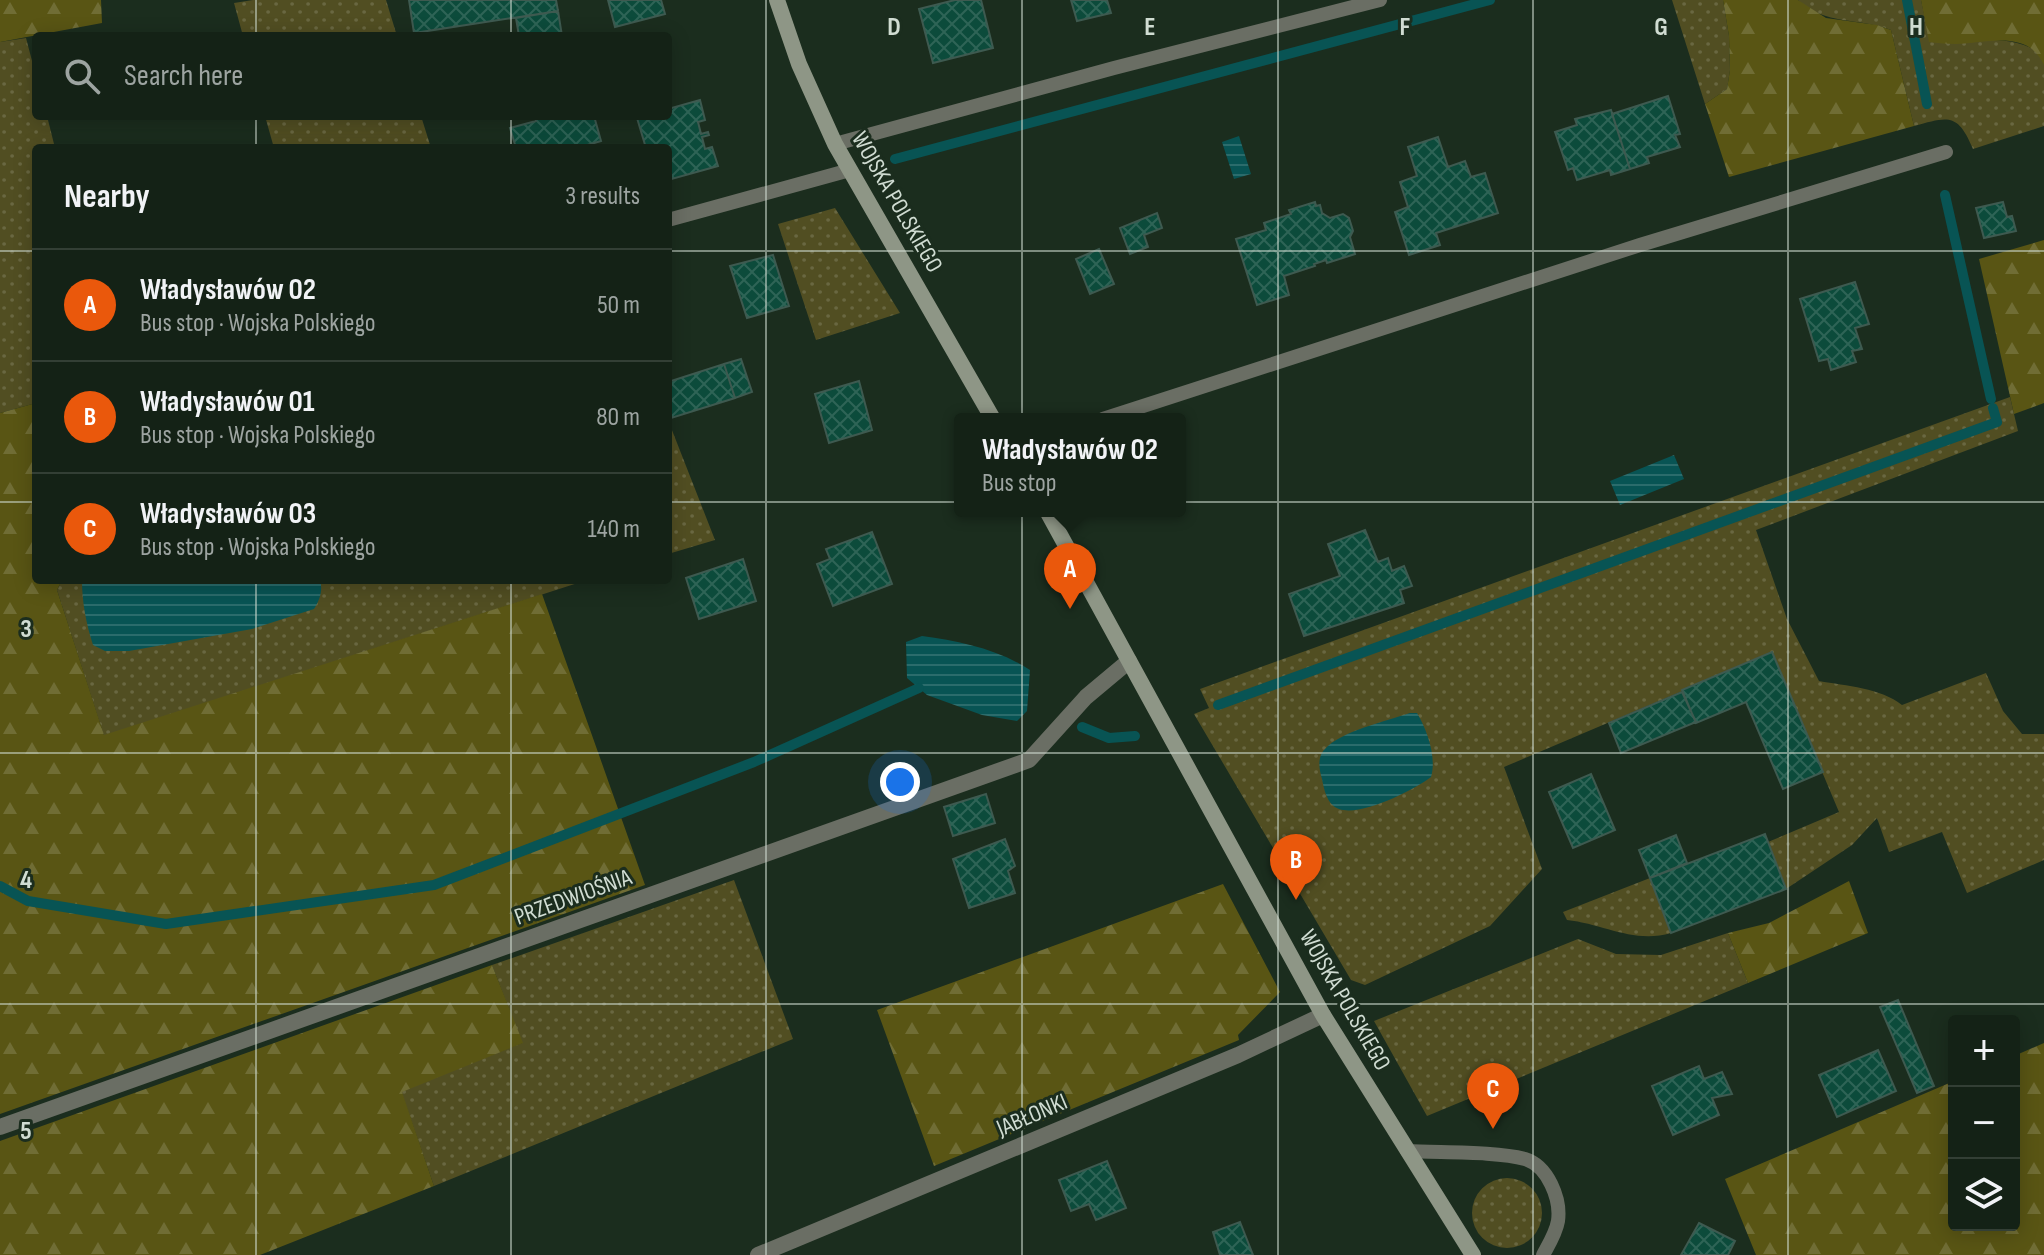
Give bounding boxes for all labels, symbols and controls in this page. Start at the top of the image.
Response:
text: D [887,12,901,43]
text: E [1144,12,1156,43]
text: F [1400,12,1411,43]
text: G [1654,12,1668,43]
text: H [1909,12,1923,43]
search box [32,32,672,120]
icon: search [60,54,104,98]
text: Search here [124,58,243,94]
street label: WOJSKA POLSKIEGO [845,127,949,277]
text: Nearby [64,176,150,217]
text: 3 results [565,181,640,212]
text: Władysławów 02 [140,272,316,308]
text: A [84,290,96,321]
text: 50 m [597,290,640,321]
text: Bus stop · Wojska Polskiego [140,308,376,339]
text: Władysławów 01 [140,384,314,420]
text: B [84,402,96,433]
text: 80 m [596,402,640,433]
popup [954,413,1186,517]
text: Bus stop · Wojska Polskiego [140,420,376,451]
text: Władysławów 02 [982,432,1158,468]
text: Bus stop [982,468,1057,499]
text: Władysławów 03 [140,496,316,532]
text: C [83,514,97,545]
text: 140 m [588,514,640,545]
text: Bus stop · Wojska Polskiego [140,532,376,563]
pin: A [1044,543,1096,609]
text: 3 [20,614,32,645]
your location [880,762,920,802]
pin: B [1270,834,1322,900]
street label: PRZEDWIOŚNIA [511,862,636,932]
text: 4 [20,865,32,896]
street label: WOJSKA POLSKIEGO [1293,925,1397,1075]
map controls [1948,1015,2020,1231]
button: + [1948,1015,2020,1087]
pin: C [1467,1063,1519,1129]
street label: JABŁONKI [991,1087,1072,1143]
button: − [1948,1087,2020,1159]
text: 5 [20,1116,32,1147]
button: layers [1948,1159,2020,1231]

